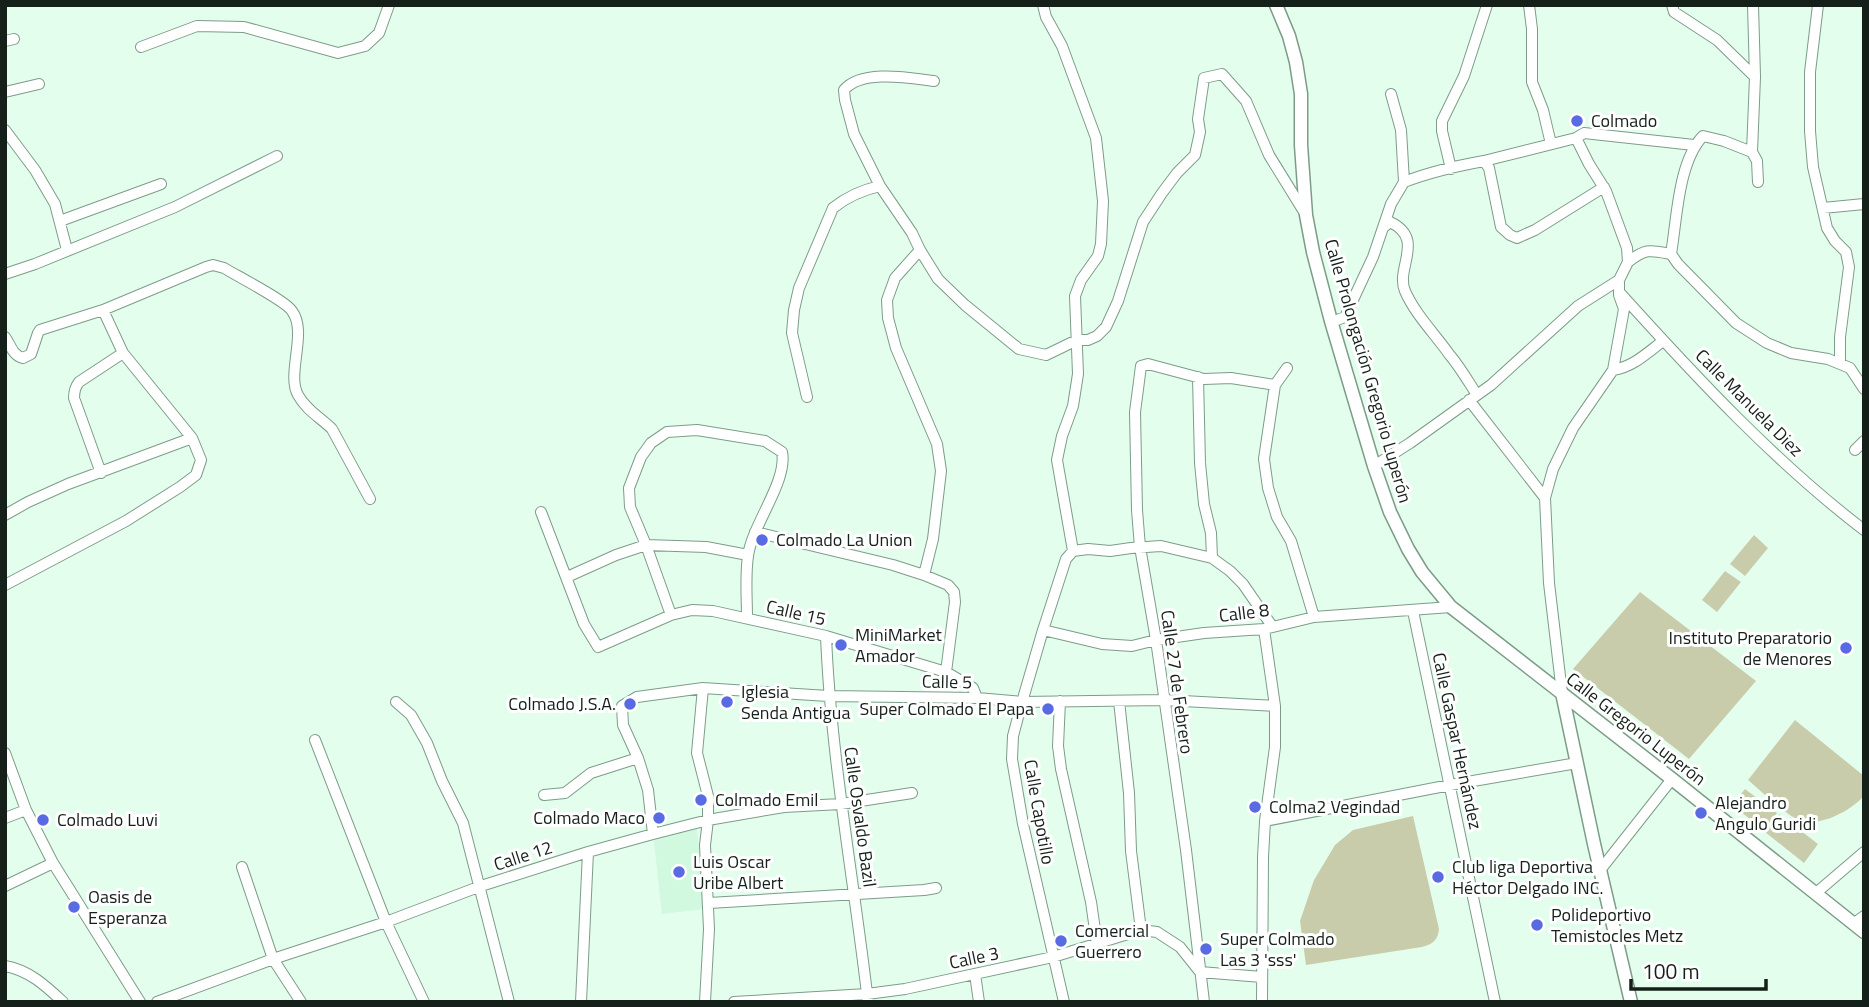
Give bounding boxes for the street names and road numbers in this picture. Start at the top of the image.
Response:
street label: Calle Prolongación Gregorio Luperón [1318,236,1419,506]
street label: Calle Manuela Diez [1689,343,1809,463]
street label: Calle 15 [764,593,829,632]
street label: Calle 8 [1217,596,1271,629]
street label: Calle 27 de Febrero [1154,608,1201,756]
street label: Calle Gaspar Hernández [1426,650,1489,832]
street label: Calle Gregorio Luperón [1561,665,1712,792]
street label: Calle 5 [922,668,972,695]
street label: Calle Osvaldo Bazil [837,745,884,889]
street label: Calle Capotillo [1017,757,1062,866]
street label: Calle 12 [490,833,556,878]
street label: Calle 3 [947,939,1001,976]

